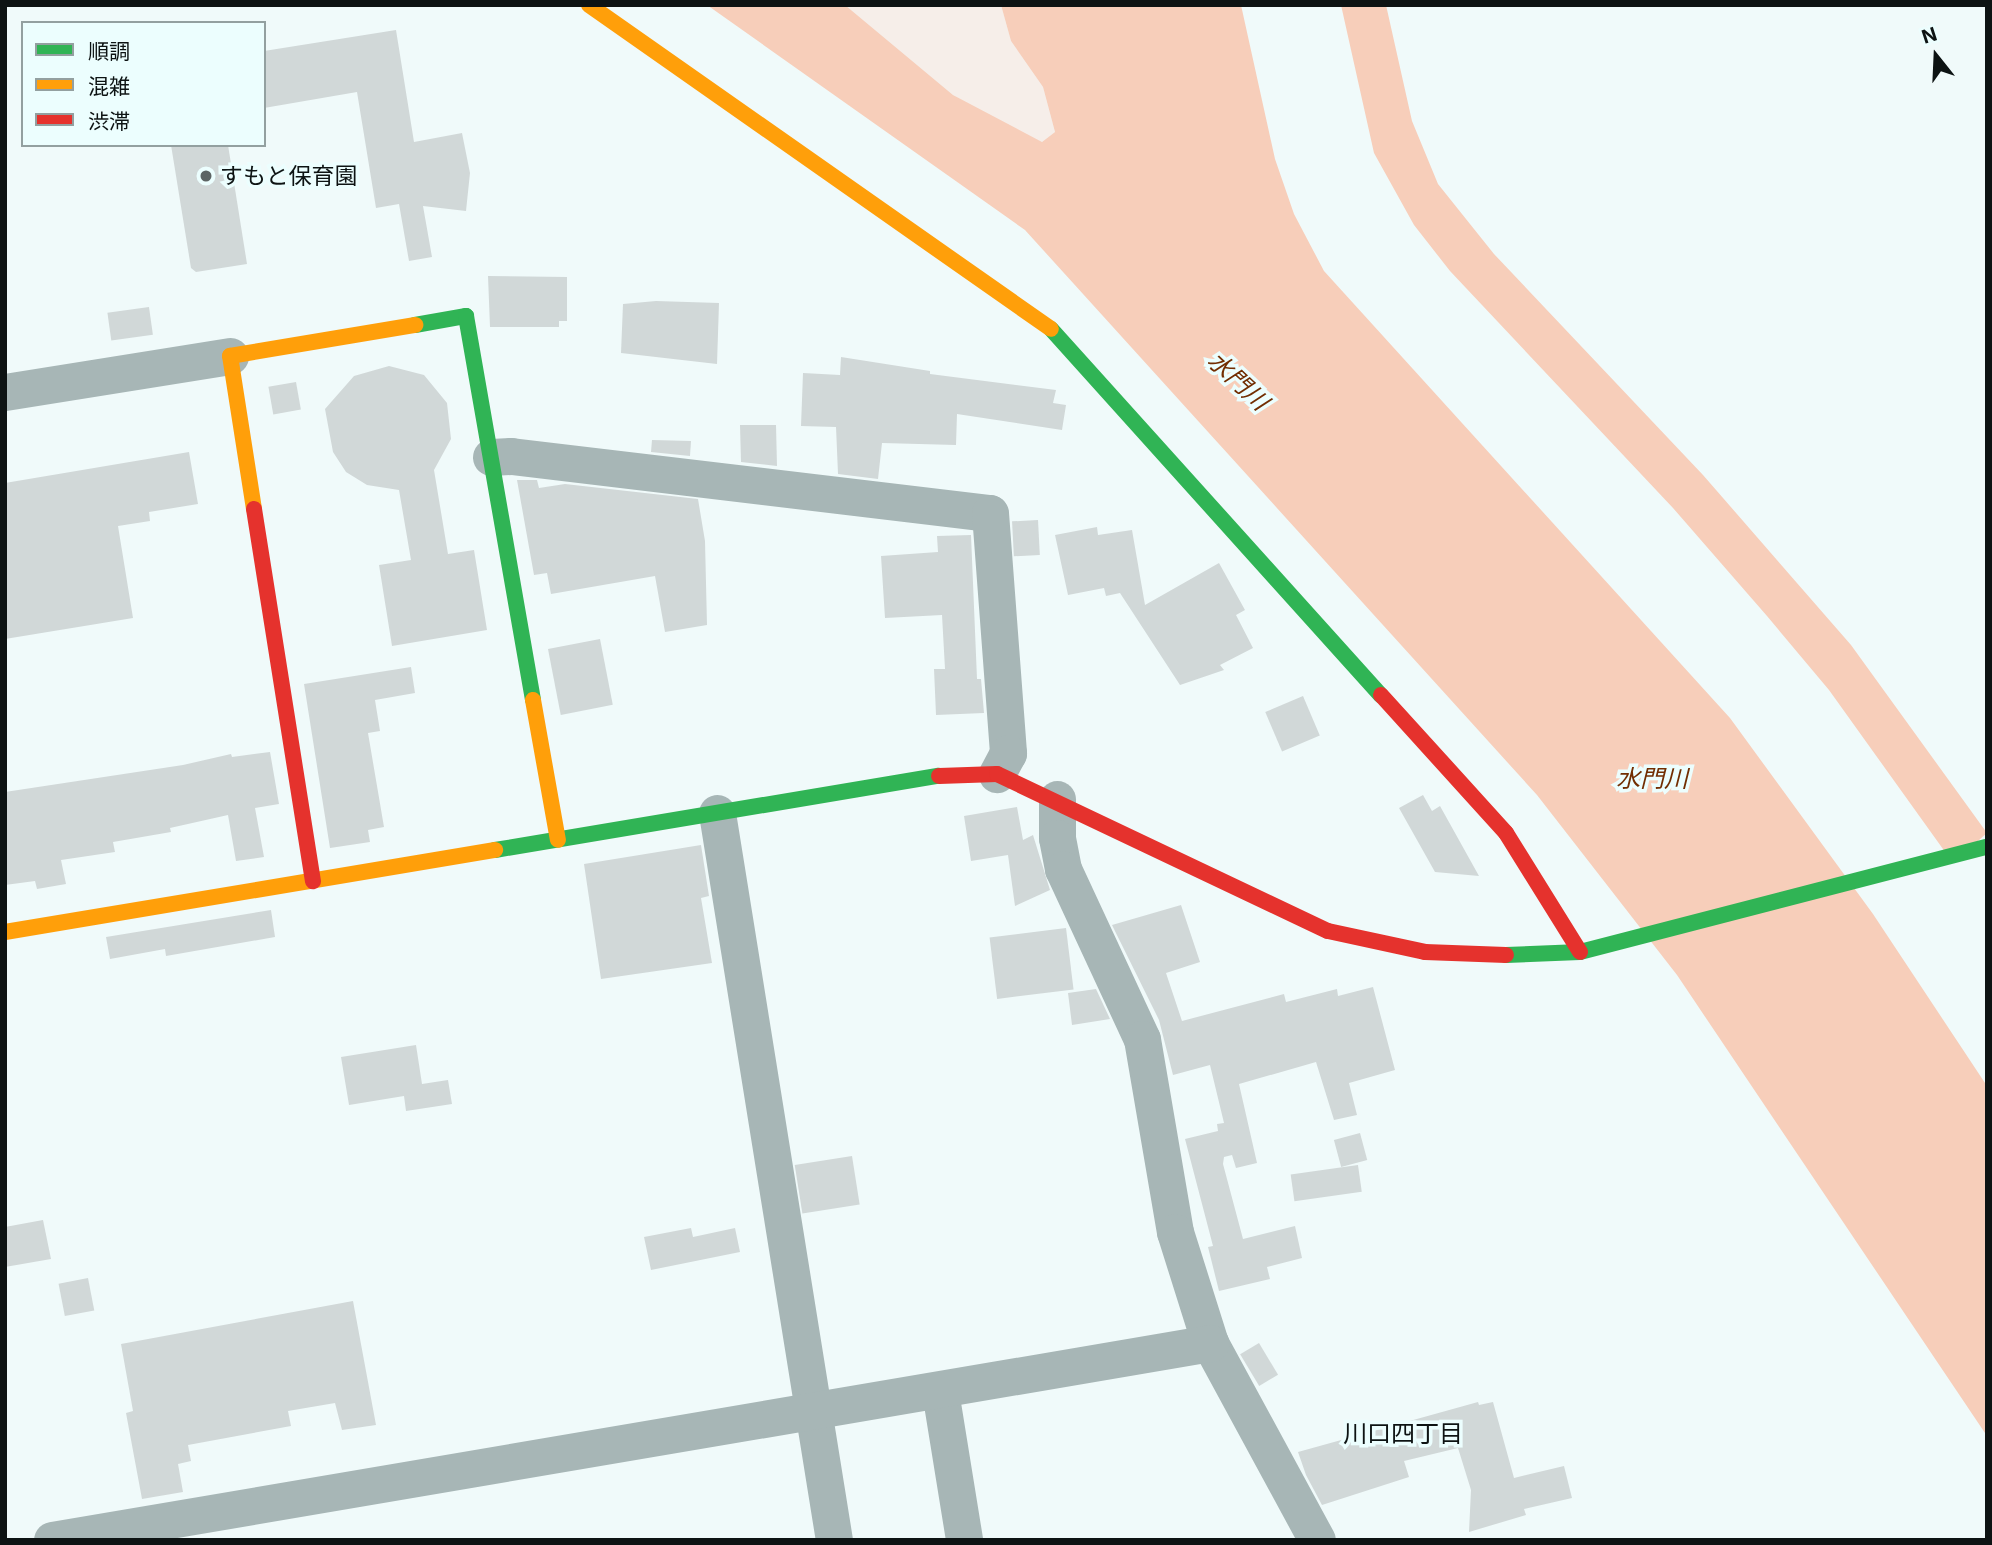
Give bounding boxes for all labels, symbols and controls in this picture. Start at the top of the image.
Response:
legend [21,21,266,147]
north arrow [1901,21,1971,91]
text: N [1919,22,1940,49]
text: 順調 [88,39,130,64]
text: 混雑 [88,74,130,99]
text: 渋滞 [88,109,130,134]
place label: すもと保育園 [220,162,358,190]
marker: すもと保育園 [198,168,214,184]
water label: 水門川 [1202,346,1274,416]
water label: 水門川 [1616,765,1688,793]
district label: 川口四丁目 [1343,1420,1463,1448]

